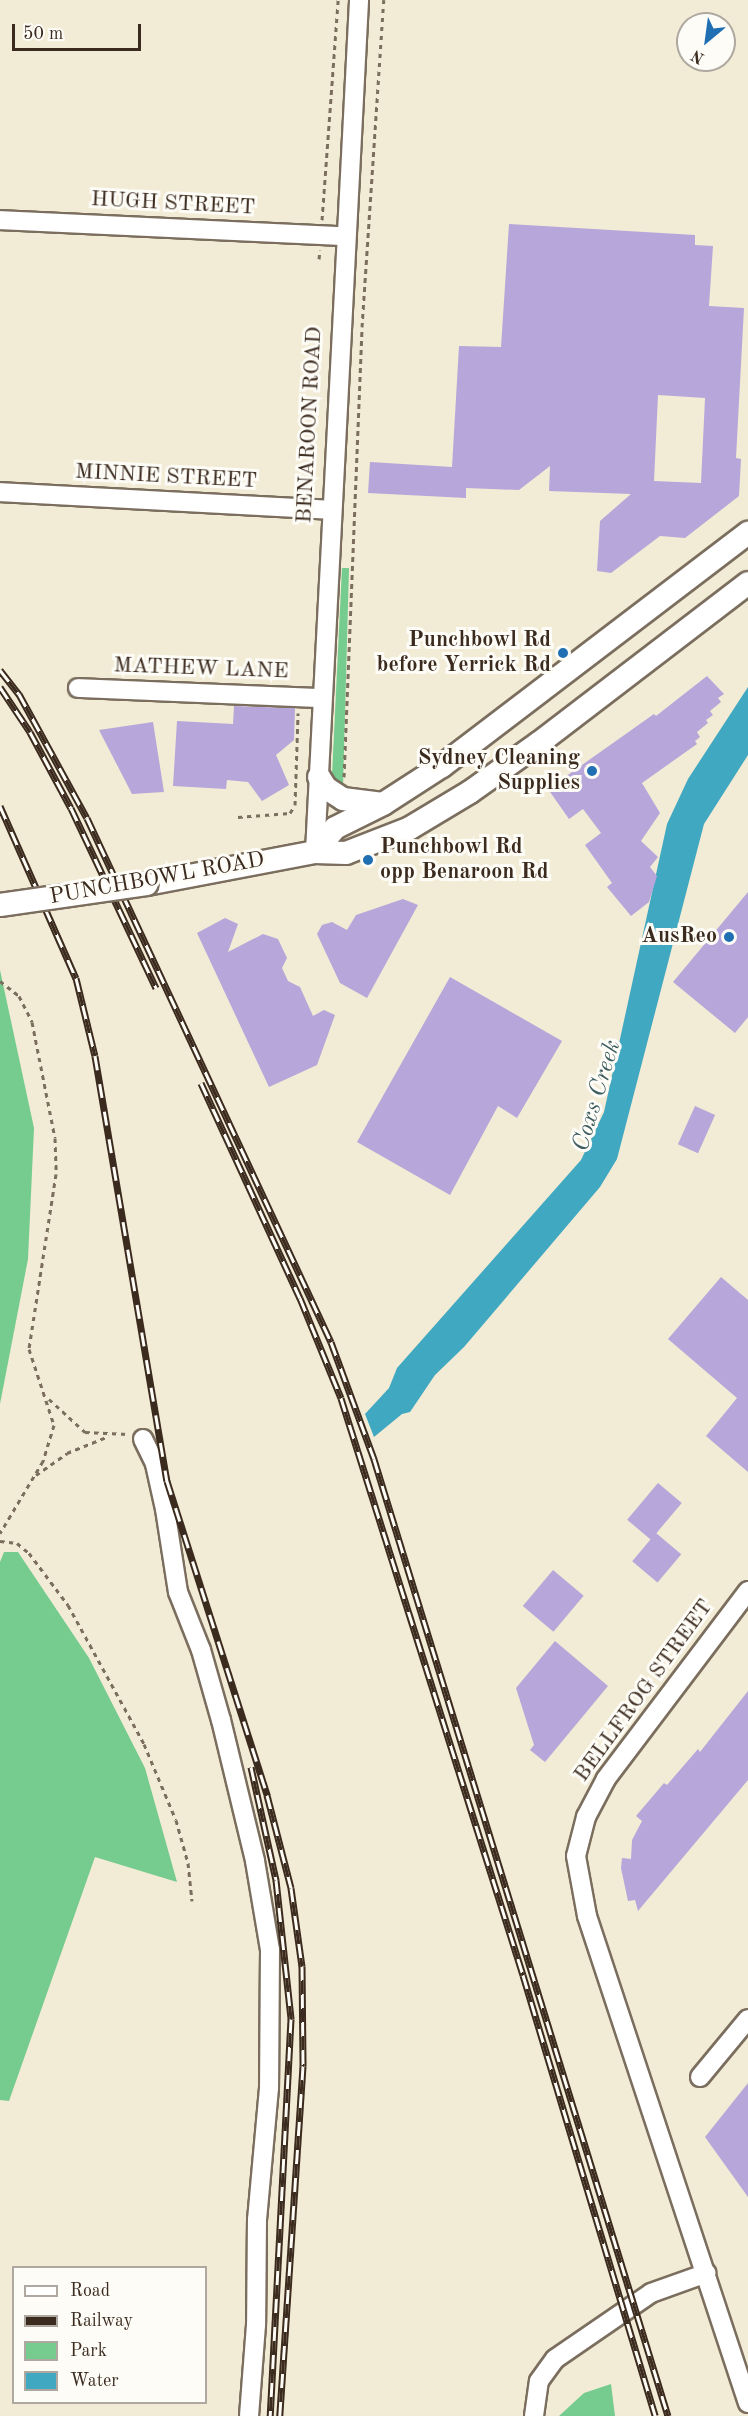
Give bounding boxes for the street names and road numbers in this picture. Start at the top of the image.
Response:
street label: HUGH STREET [90,187,256,221]
street label: BENAROON ROAD [292,326,328,524]
street label: MINNIE STREET [74,459,258,495]
street label: MATHEW LANE [113,653,289,685]
street label: PUNCHBOWL ROAD [48,847,266,911]
street label: BELLFROG STREET [569,1595,719,1787]

